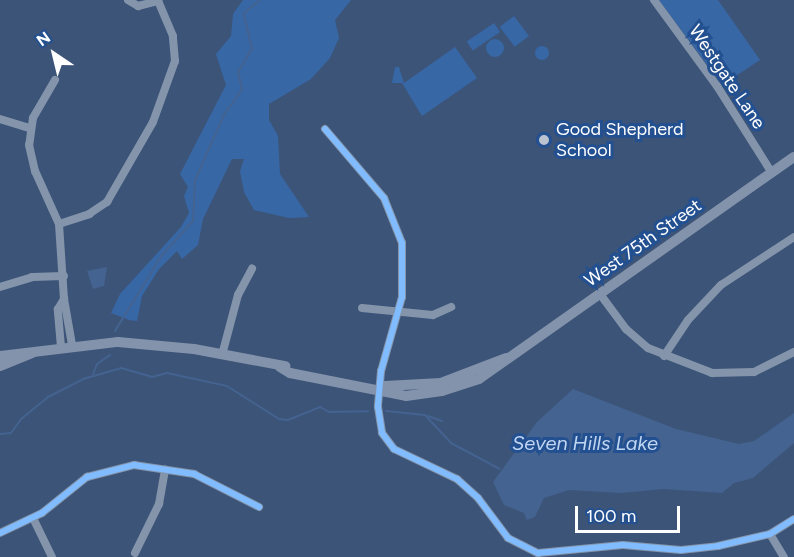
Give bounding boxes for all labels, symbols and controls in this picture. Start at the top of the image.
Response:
street label: Westgate Lane [684,21,770,133]
north arrow [24,24,84,84]
text: N [33,28,54,50]
place label: Good Shepherd School [556,119,684,162]
marker: Good Shepherd School [537,133,551,147]
street label: West 75th Street [580,195,706,291]
water label: Seven Hills Lake [512,431,658,455]
scale bar [578,494,683,532]
text: 100 m [586,505,636,527]

